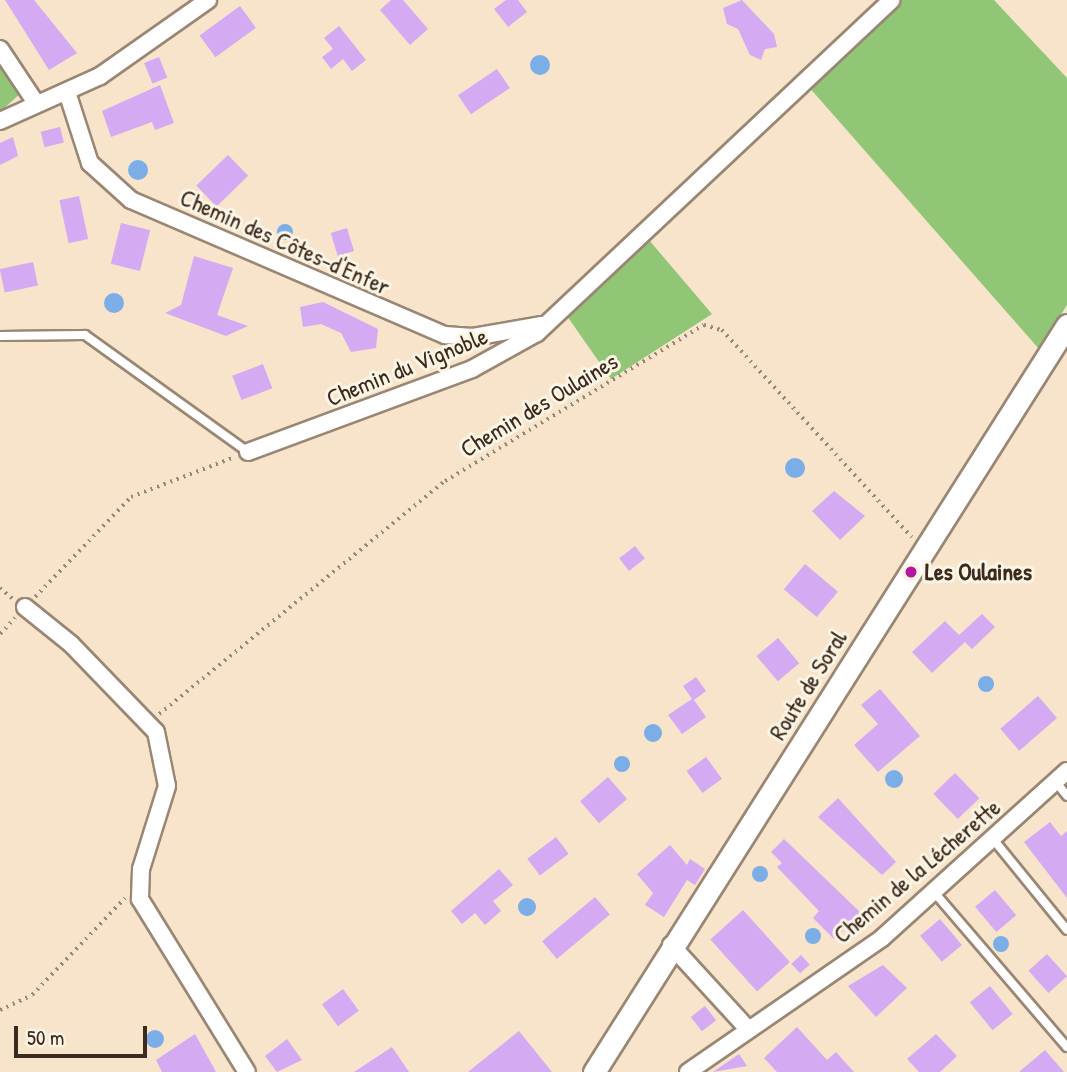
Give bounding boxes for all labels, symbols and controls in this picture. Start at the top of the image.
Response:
street label: Chemin des Côtes-d'Enfer [176,183,394,301]
street label: Chemin du Vignoble [322,322,492,412]
street label: Chemin des Oulaines [455,347,623,463]
place label: Les Oulaines [925,558,1032,586]
marker: Les Oulaines [903,564,919,580]
street label: Route de Soral [763,625,853,745]
street label: Chemin de la Lécherette [828,793,1006,949]
scale bar [18,1012,150,1056]
text: 50 m [27,1023,64,1052]

